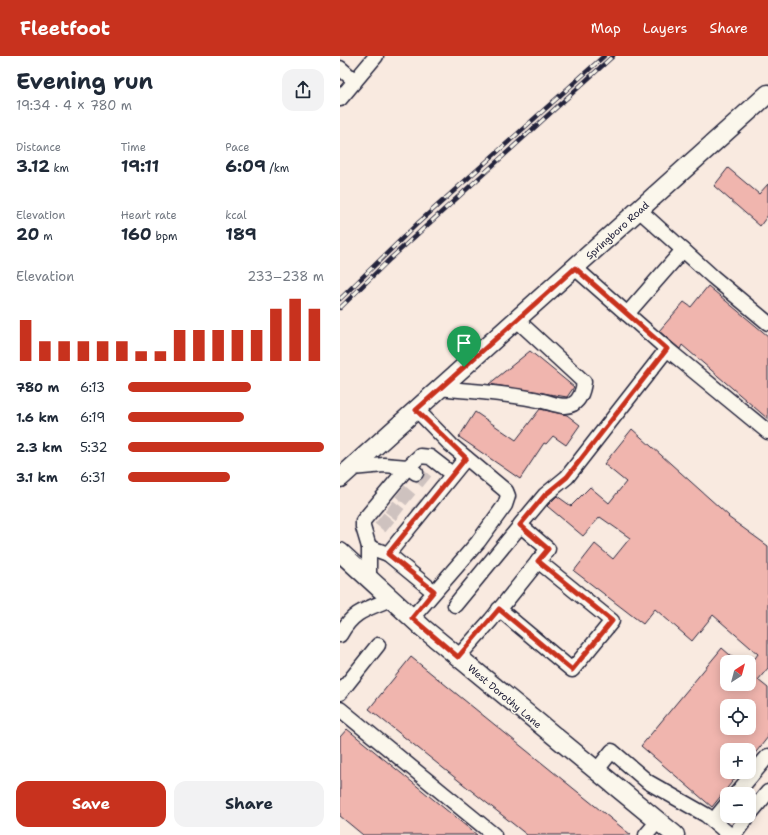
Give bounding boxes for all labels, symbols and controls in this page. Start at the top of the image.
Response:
text: Fleetfoot [20,16,110,41]
text: Map [591,19,621,37]
text: Layers [643,19,687,37]
text: Share [709,19,748,37]
text: Evening run [16,67,153,96]
button: share [282,69,324,111]
text: 19:34 · 4 × 780 m [16,97,132,114]
text: Distance [16,140,61,155]
text: Time [121,140,146,155]
text: Pace [225,140,250,155]
text: 3.12 [16,155,50,177]
text: 19:11 [121,155,159,177]
text: 6:09 [225,155,266,177]
text: km [50,161,69,176]
text: /km [266,161,289,176]
street label: Springboro Road [583,198,652,262]
text: Elevation [16,208,65,223]
text: Heart rate [121,208,177,223]
text: kcal [225,208,247,223]
text: 20 [16,223,39,245]
text: 160 [121,223,152,245]
text: 189 [225,223,257,245]
text: m [39,229,53,244]
text: bpm [152,229,178,244]
text: Elevation [16,268,74,285]
text: 233–238 m [247,268,324,285]
pin [447,326,481,367]
icon: arrive [453,332,475,354]
text: 780 m [16,379,59,396]
text: 6:13 [80,379,105,396]
text: 1.6 km [16,409,59,426]
text: 6:19 [80,409,105,426]
text: 2.3 km [16,439,62,456]
text: 5:32 [80,439,108,456]
text: 3.1 km [16,469,58,486]
text: 6:31 [80,469,105,486]
north arrow [720,655,756,691]
map controls [720,655,756,823]
street label: West Dorothy Lane [465,662,545,731]
button: locate [720,699,756,735]
button: + [720,743,756,779]
button: Save [16,781,166,827]
button: Share [174,781,324,827]
button: − [720,787,756,823]

